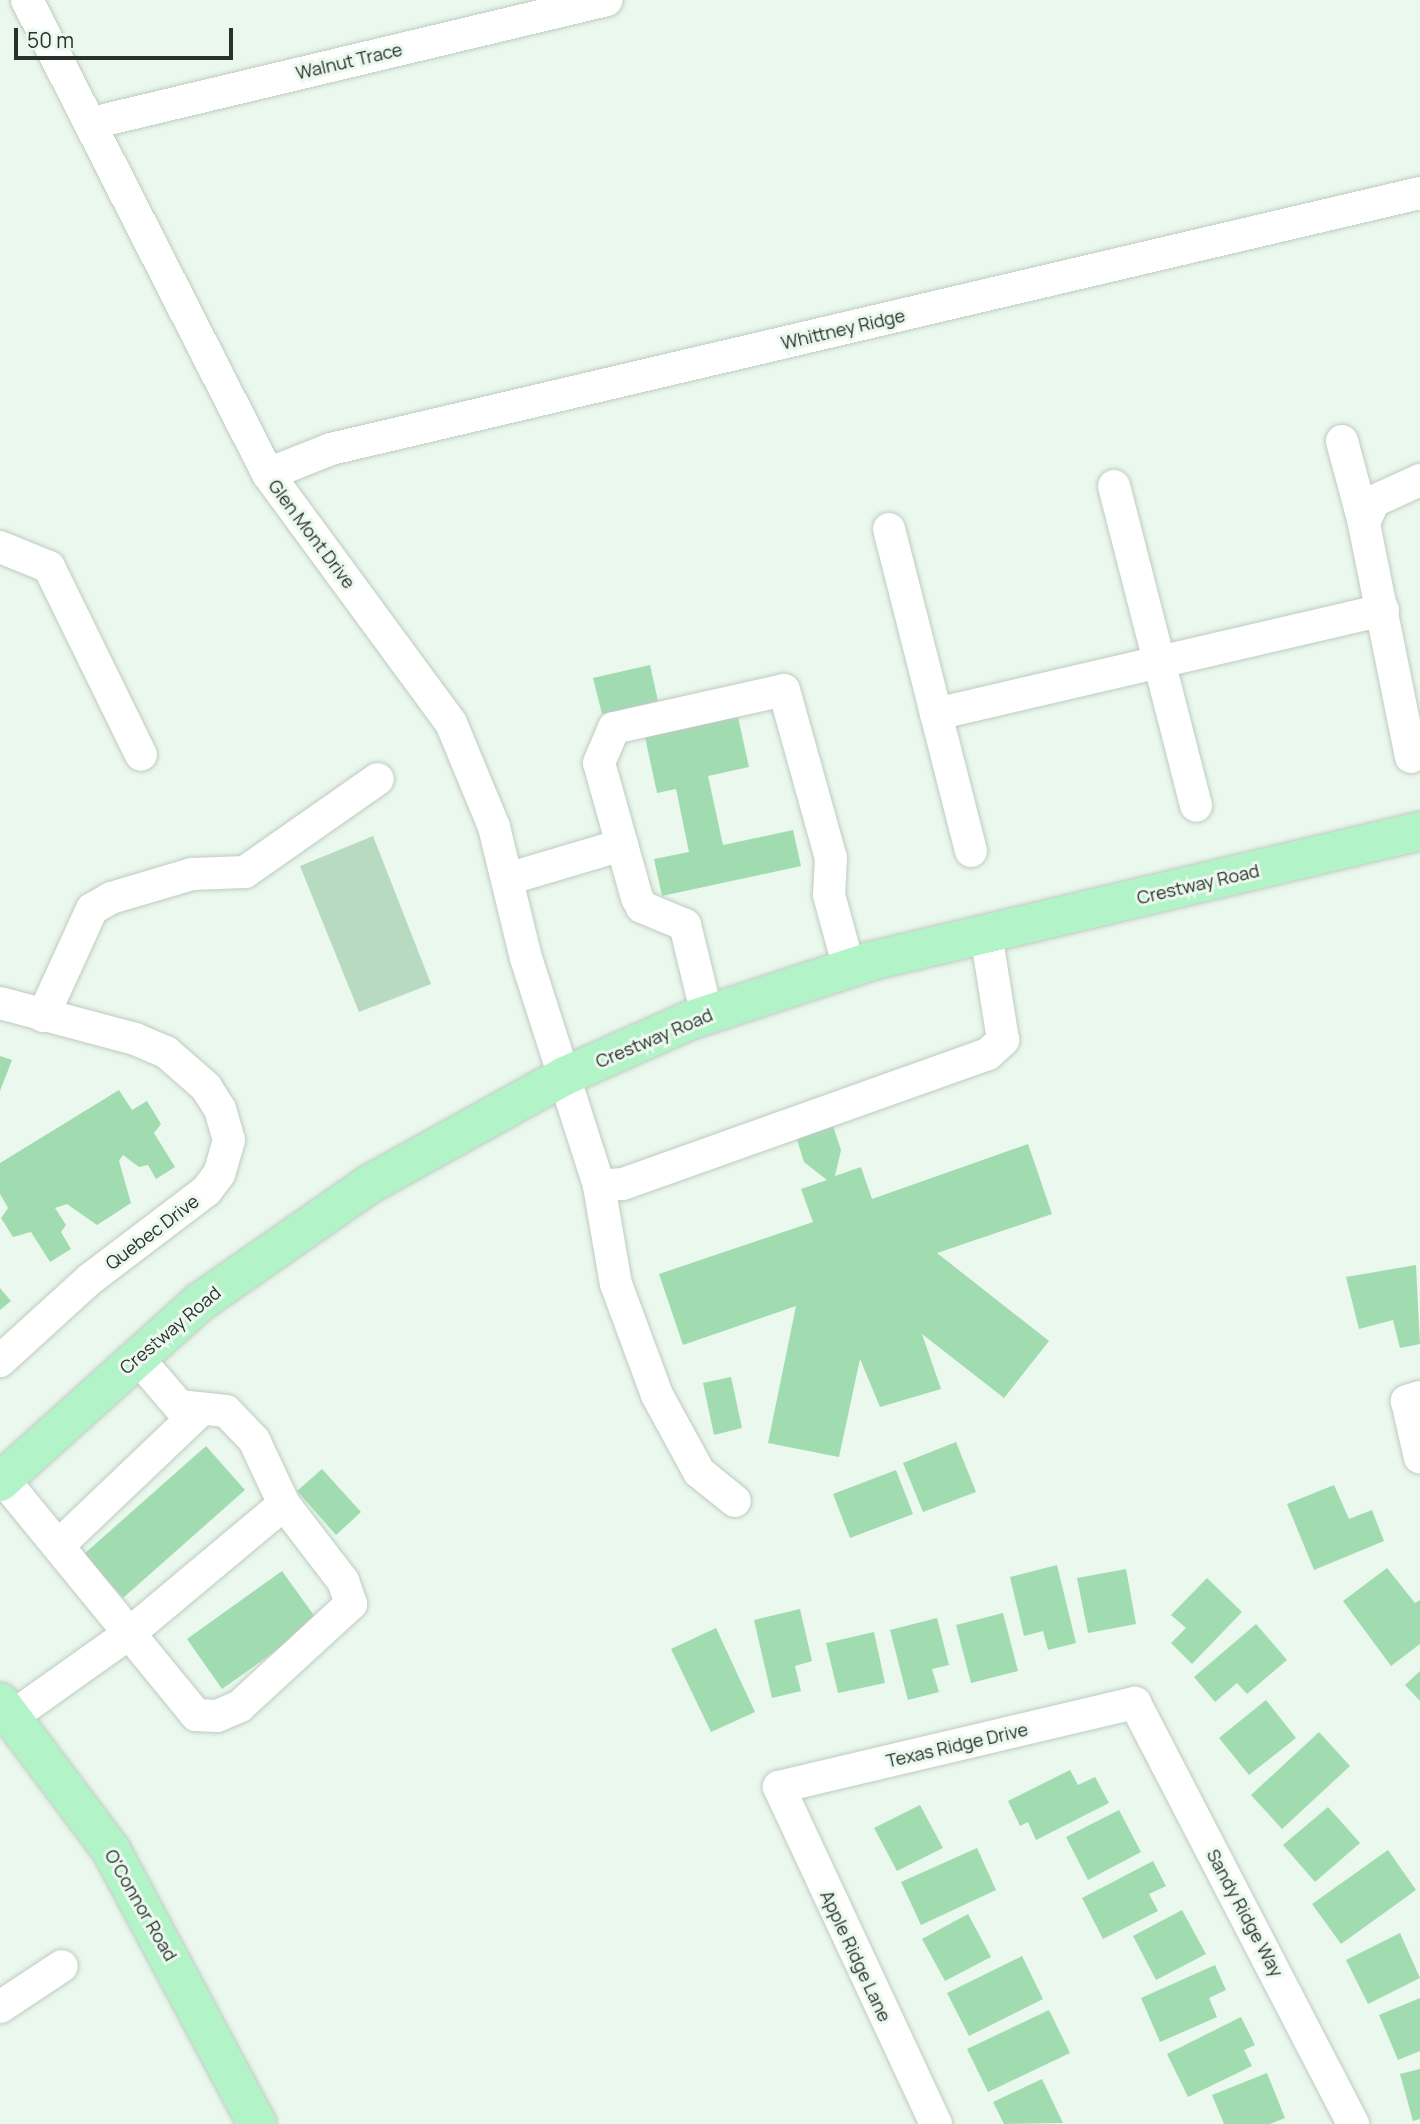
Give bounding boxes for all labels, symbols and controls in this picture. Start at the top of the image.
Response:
scale bar [18,14,236,58]
text: 50 m [27,26,74,54]
street label: Walnut Trace [294,38,404,84]
street label: Whittney Ridge [779,304,907,354]
street label: Glen Mont Drive [264,475,360,593]
street label: Crestway Road [1135,859,1261,909]
street label: Crestway Road [592,1004,716,1072]
street label: Quebec Drive [101,1190,203,1274]
street label: Crestway Road [115,1282,225,1378]
street label: Texas Ridge Drive [884,1718,1030,1772]
street label: O'Connor Road [100,1845,182,1965]
street label: Sandy Ridge Way [1202,1845,1288,1981]
street label: Apple Ridge Lane [816,1887,896,2025]

